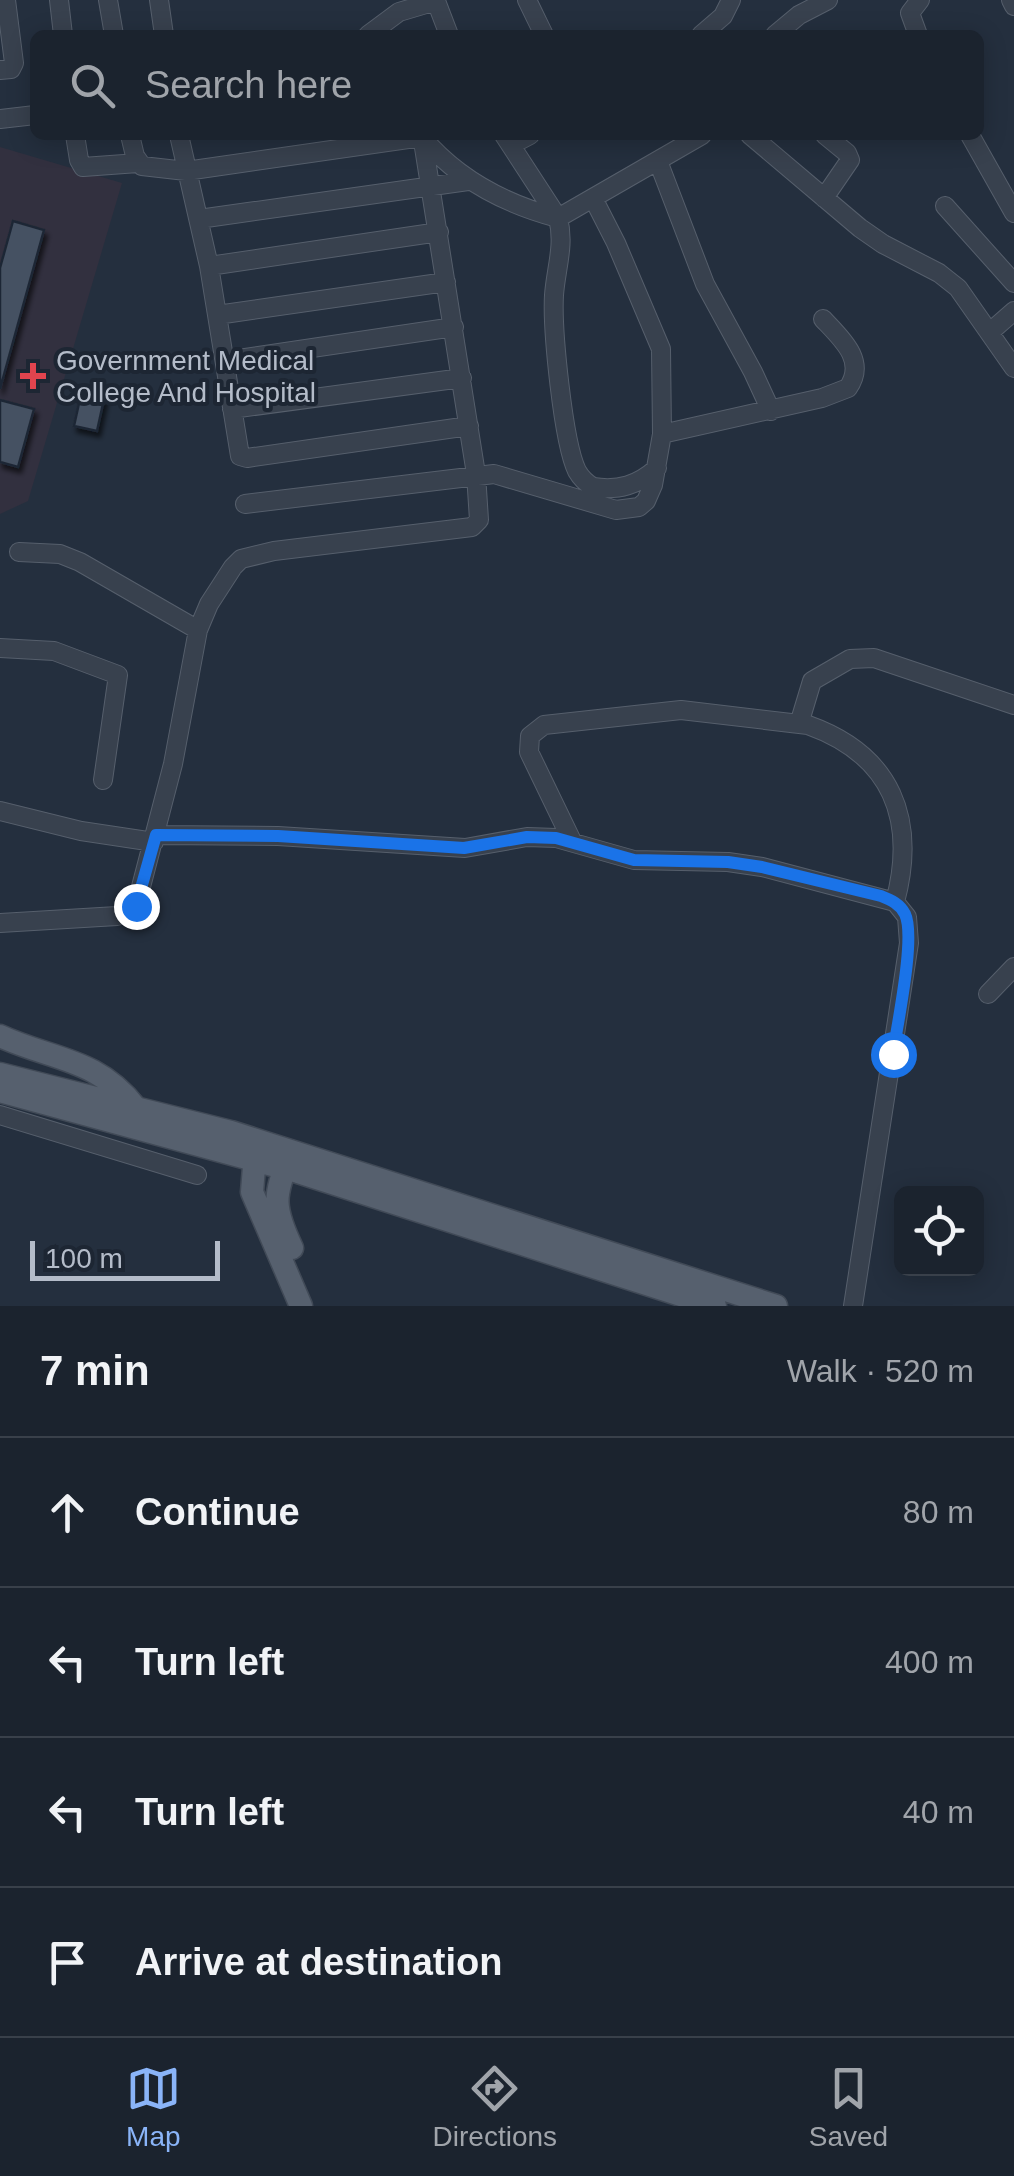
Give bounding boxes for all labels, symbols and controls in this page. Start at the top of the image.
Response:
search box [30,30,984,140]
icon: search [65,58,120,113]
text: Search here [145,64,352,106]
place label: Government Medical College And Hospital [56,345,316,408]
marker: Government Medical College And Hospital [20,363,46,389]
route end [114,884,160,930]
route start [871,1032,917,1078]
map controls [894,1186,984,1276]
button: locate [894,1186,984,1276]
scale bar [30,1236,220,1280]
text: 100 m [45,1243,123,1274]
text: 7 min [40,1347,150,1394]
text: Walk · 520 m [787,1353,974,1389]
icon: ahead [40,1485,95,1540]
text: Continue [135,1491,300,1533]
text: 80 m [903,1494,974,1530]
icon: left [40,1635,95,1690]
text: Turn left [135,1641,284,1683]
text: 400 m [885,1644,974,1680]
icon: left [40,1785,95,1840]
text: Turn left [135,1791,284,1833]
text: 40 m [903,1794,974,1830]
icon: arrive [40,1935,95,1990]
text: Arrive at destination [135,1941,502,1983]
tab: Map [126,2061,181,2153]
tab: Directions [433,2061,557,2153]
tab: Saved [809,2061,888,2153]

